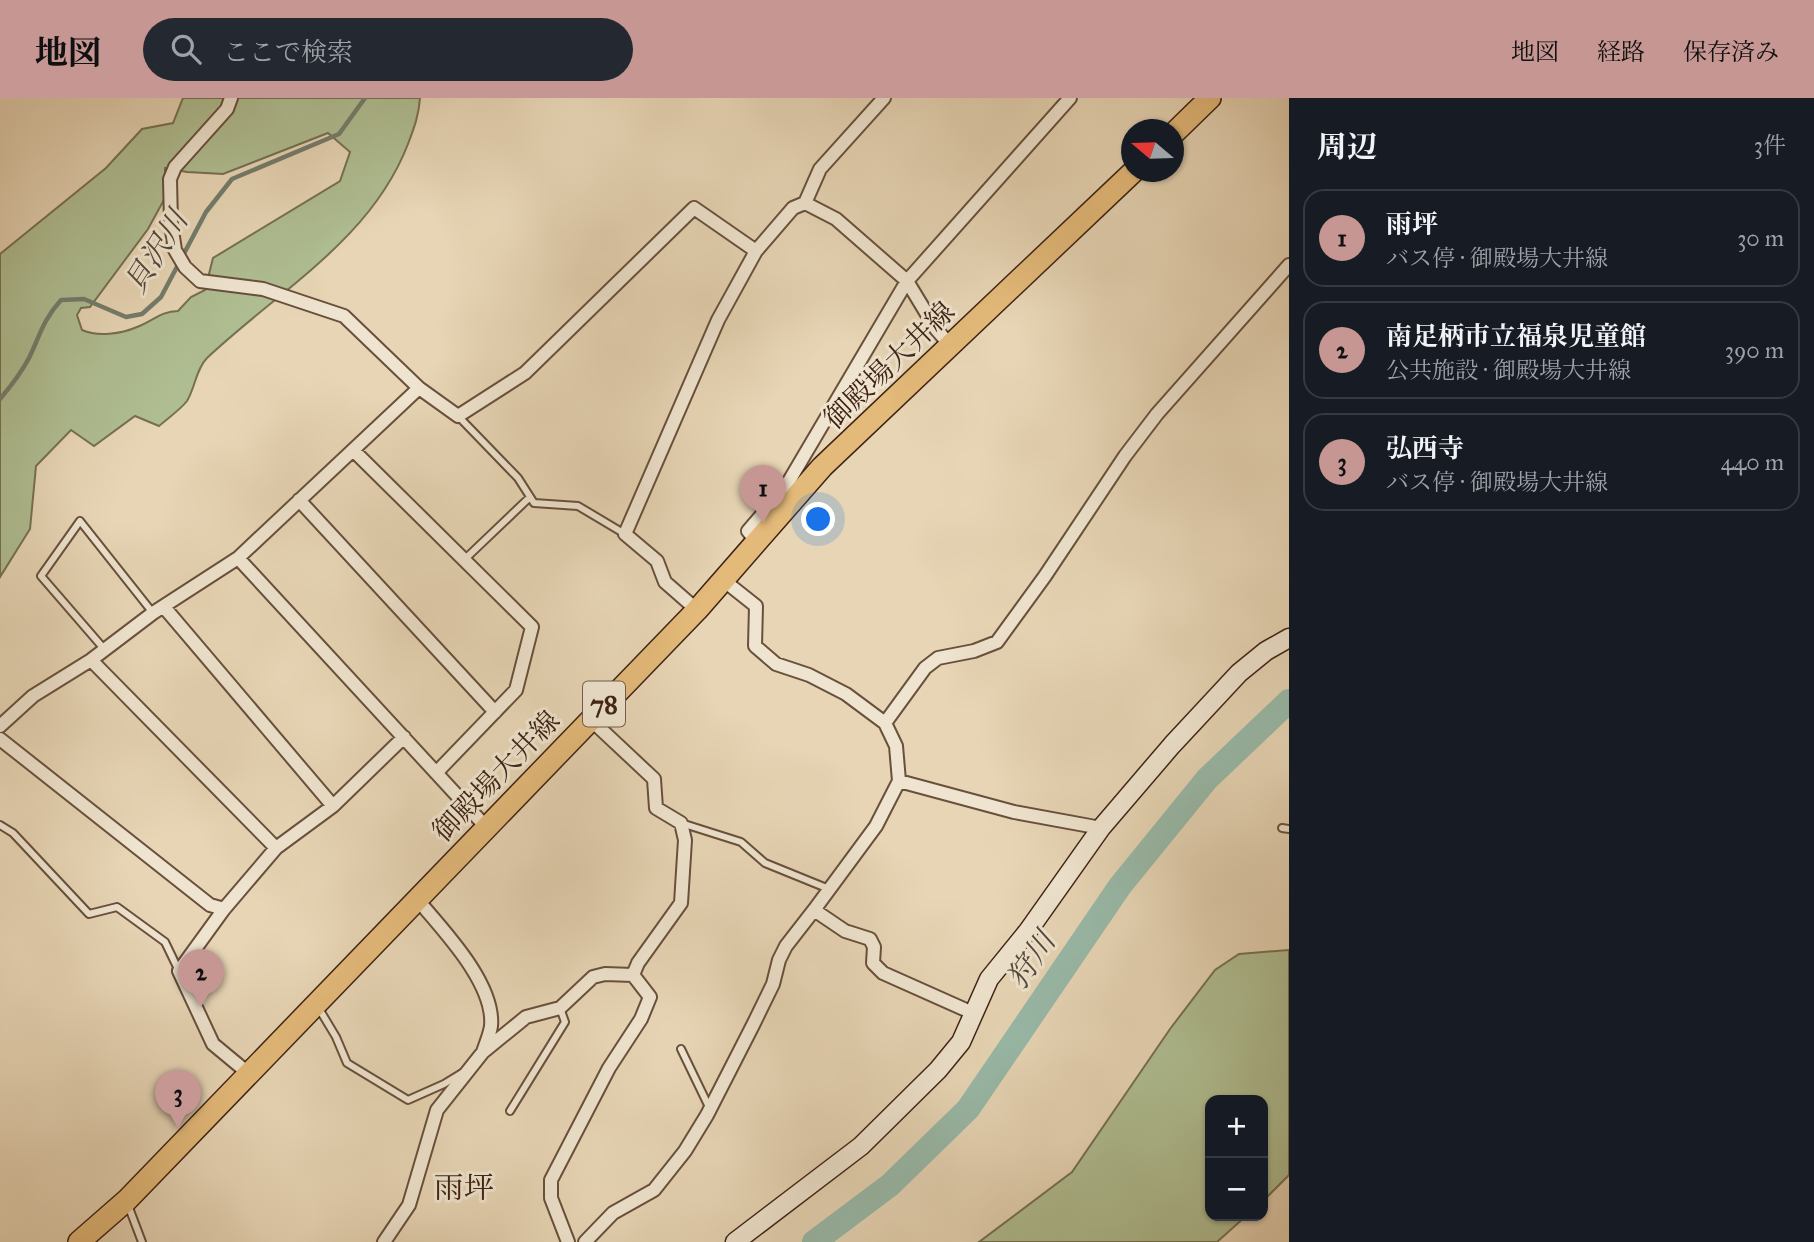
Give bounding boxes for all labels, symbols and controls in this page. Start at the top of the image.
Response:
search box [143,18,633,81]
icon: search [167,30,205,68]
text: 地図 [35,33,101,73]
text: ここで検索 [223,36,353,68]
text: 地図 [1511,37,1559,67]
text: 経路 [1597,37,1645,67]
text: 保存済み [1683,37,1779,67]
north arrow [1121,119,1184,182]
text: 周辺 [1317,129,1377,165]
text: 3件 [1754,131,1786,159]
water label: 貝沢川 [117,202,197,300]
text: 雨坪 [1386,208,1438,240]
text: 1 [1337,224,1347,252]
text: 30 m [1737,224,1784,252]
text: バス停 · 御殿場大井線 [1386,244,1608,272]
street label: 御殿場大井線 [816,294,962,436]
text: 南足柄市立福泉児童館 [1386,320,1646,352]
text: 2 [1336,336,1348,364]
text: 390 m [1725,336,1784,364]
text: 公共施設 · 御殿場大井線 [1386,356,1631,384]
text: 弘西寺 [1386,432,1464,464]
text: 3 [1337,448,1347,476]
text: 440 m [1721,448,1784,476]
pin: 1 [740,465,786,523]
text: バス停 · 御殿場大井線 [1386,468,1608,496]
your location [801,502,835,536]
road number: 78 [583,682,625,726]
street label: 御殿場大井線 [425,703,567,849]
water label: 狩川 [999,923,1064,995]
pin: 2 [178,949,224,1007]
pin: 3 [155,1070,201,1128]
map controls [1205,1095,1268,1221]
button: + [1205,1095,1268,1158]
button: − [1205,1158,1268,1221]
district label: 雨坪 [434,1170,494,1206]

